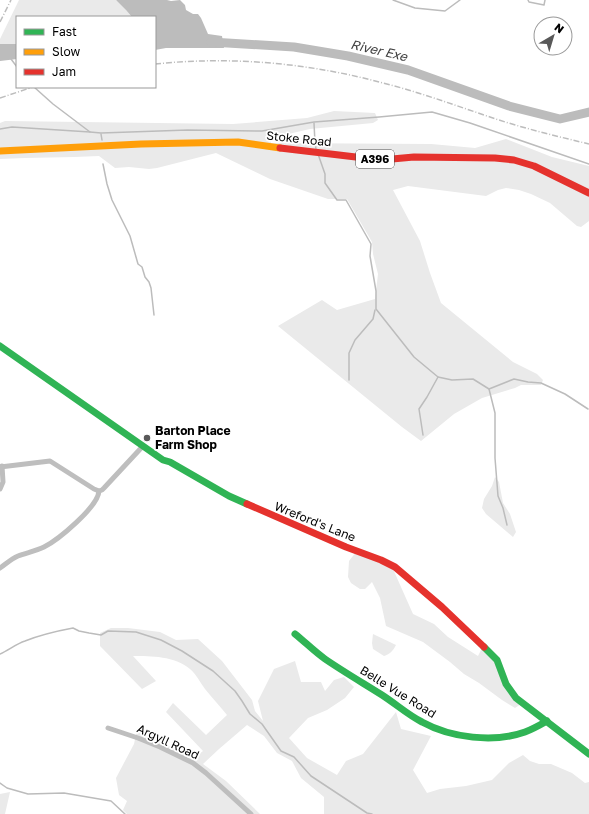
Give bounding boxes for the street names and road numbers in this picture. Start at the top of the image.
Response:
street label: Stoke Road [266,128,332,149]
road number: A396 [356,150,394,168]
street label: Wreford's Lane [272,498,358,545]
street label: Belle Vue Road [358,662,439,721]
street label: Argyll Road [135,721,202,762]

